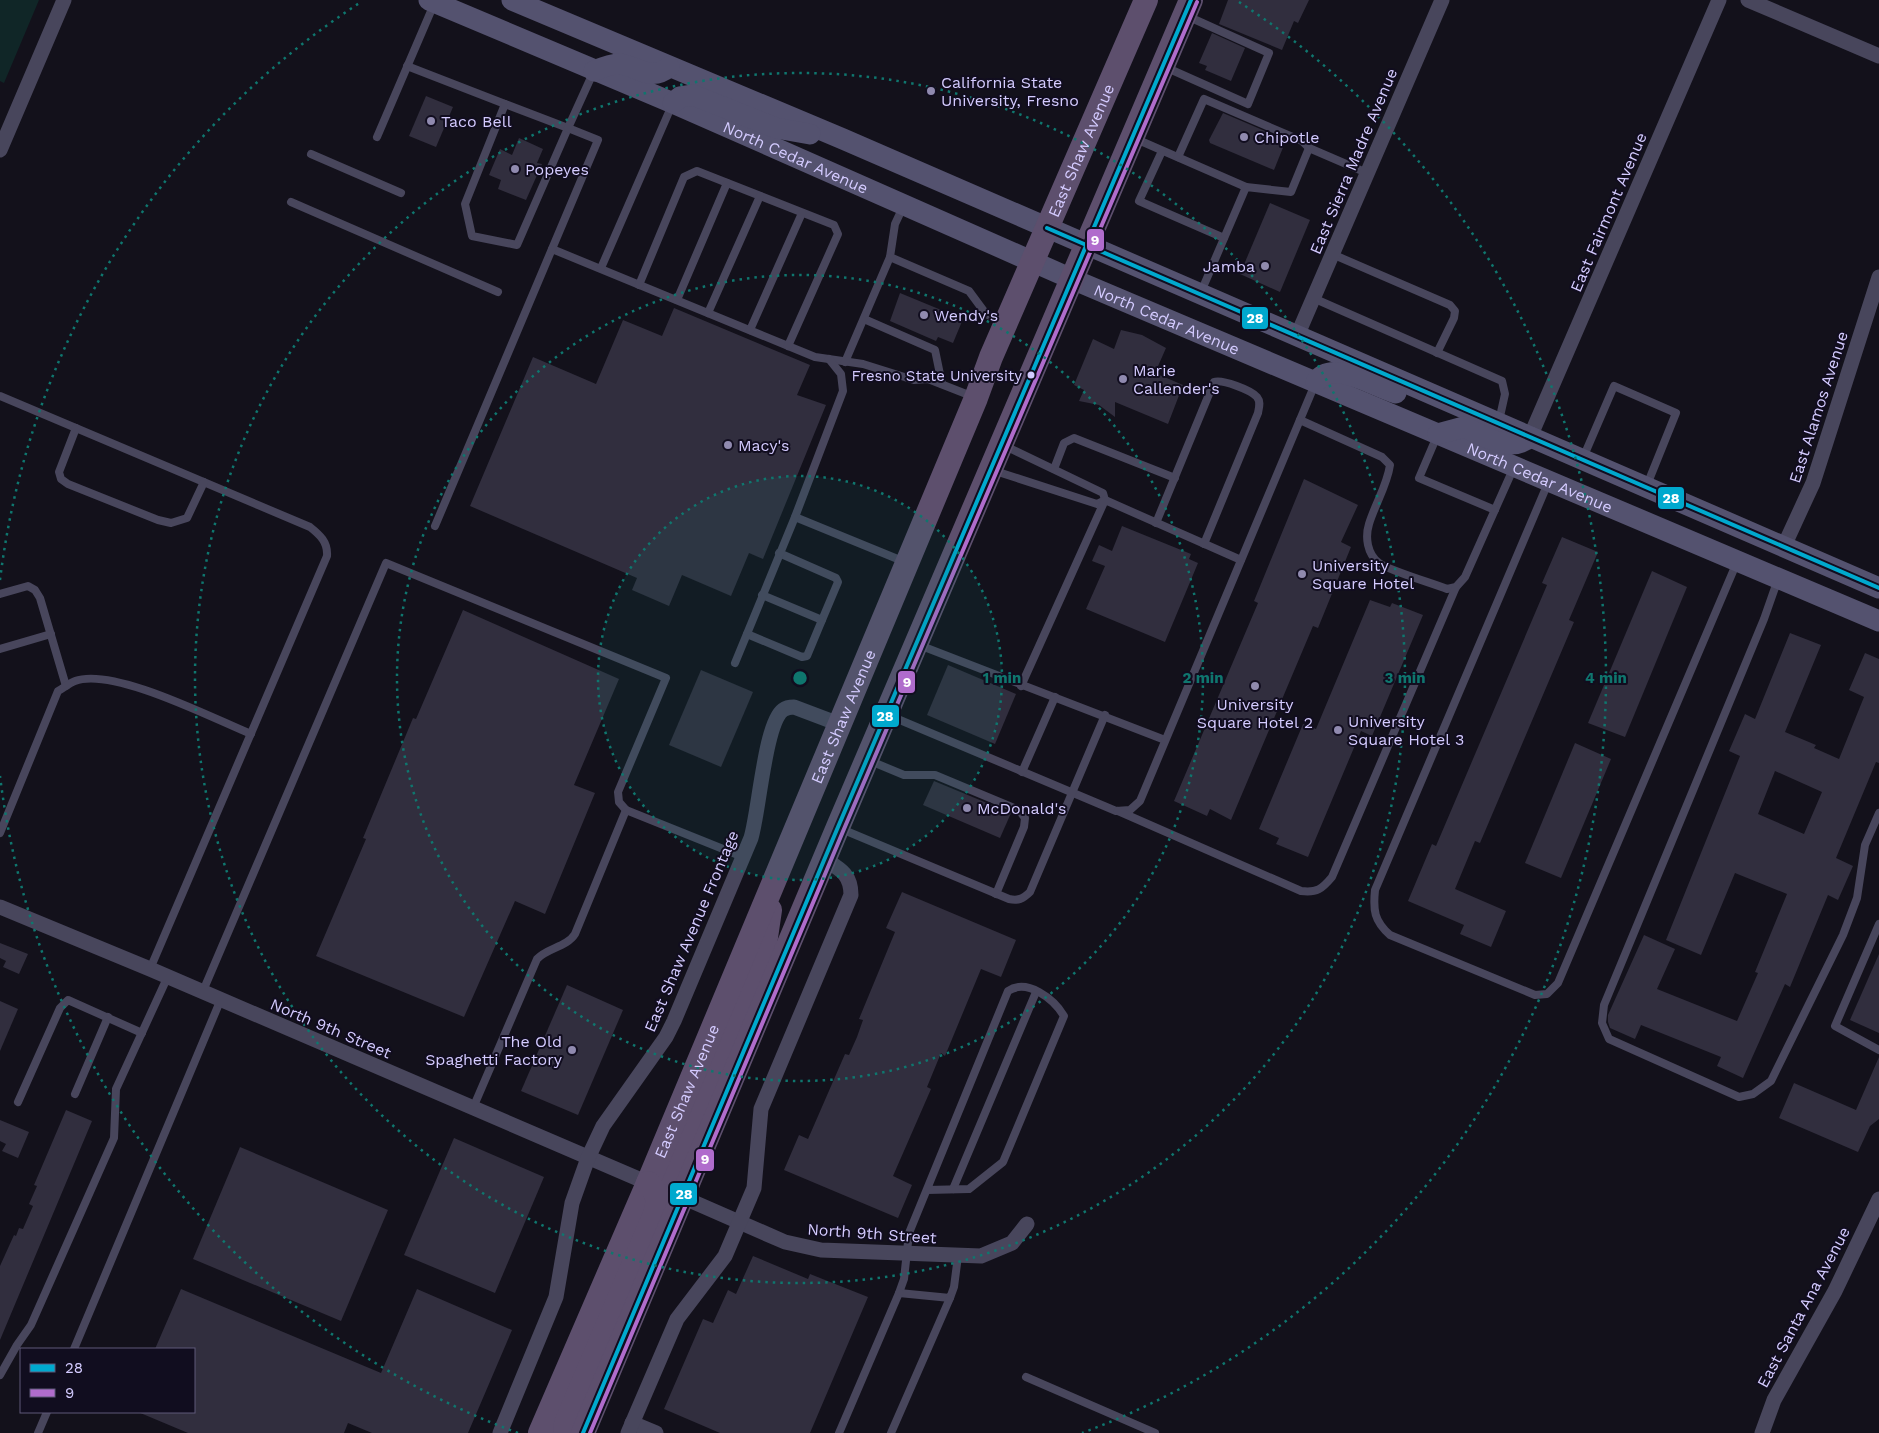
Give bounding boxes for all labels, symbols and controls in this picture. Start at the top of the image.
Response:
street label: East Sierra Madre Avenue [1306,65,1401,257]
place label: California State University, Fresno [941,73,1079,110]
street label: East Shaw Avenue [1044,81,1118,220]
marker: California State University, Fresno [925,85,937,97]
place label: Taco Bell [441,112,512,131]
marker: Taco Bell [425,115,437,127]
street label: North Cedar Avenue [720,117,871,198]
place label: Chipotle [1254,128,1319,147]
street label: East Fairmont Avenue [1566,130,1651,295]
marker: Chipotle [1238,131,1250,143]
place label: Popeyes [525,160,589,179]
marker: Popeyes [509,163,521,175]
line badge: 9 [1086,228,1105,252]
text: 9 [1091,232,1099,248]
place label: Jamba [1203,257,1255,276]
marker: Jamba [1259,260,1271,272]
street label: North Cedar Avenue [1091,280,1242,359]
place label: Wendy's [934,306,998,325]
line badge: 28 [1241,306,1269,330]
marker: Wendy's [918,309,930,321]
text: 28 [1246,310,1264,326]
street label: East Alamos Avenue [1785,329,1852,485]
place label: Marie Callender's [1133,361,1220,398]
place label: Fresno State University [851,367,1022,385]
marker: Fresno State University [1026,370,1036,380]
marker: Marie Callender's [1117,373,1129,385]
place label: Macy's [738,436,790,455]
street label: North Cedar Avenue [1464,438,1615,517]
marker: Macy's [722,439,734,451]
line badge: 28 [1657,486,1685,510]
text: 28 [1662,490,1680,506]
place label: University Square Hotel [1312,556,1414,593]
marker: University Square Hotel [1296,568,1308,580]
street label: East Shaw Avenue [807,647,880,786]
centre of rings [791,669,809,687]
text: 1 min [983,669,1021,687]
text: 2 min [1182,669,1224,687]
text: 3 min [1385,669,1425,687]
text: 4 min [1585,669,1627,687]
line badge: 9 [897,670,916,694]
text: 9 [903,674,911,690]
marker: University Square Hotel 2 [1249,680,1261,692]
place label: University Square Hotel 2 [1197,695,1313,732]
line badge: 28 [871,704,900,728]
text: 28 [876,708,894,724]
place label: University Square Hotel 3 [1348,712,1464,749]
marker: University Square Hotel 3 [1332,724,1344,736]
place label: McDonald's [977,799,1067,818]
marker: McDonald's [961,802,973,814]
street label: East Shaw Avenue Frontage [640,828,743,1035]
street label: North 9th Street [268,994,394,1063]
street label: East Shaw Avenue [650,1021,723,1161]
place label: The Old Spaghetti Factory [425,1032,563,1069]
marker: The Old Spaghetti Factory [566,1044,578,1056]
line badge: 9 [695,1148,715,1172]
text: 9 [701,1151,709,1167]
line badge: 28 [669,1182,698,1206]
text: 28 [675,1186,693,1202]
street label: North 9th Street [807,1220,937,1248]
street label: East Santa Ana Avenue [1753,1223,1854,1391]
legend [20,1348,195,1413]
text: 28 [65,1359,83,1377]
text: 9 [65,1384,74,1402]

